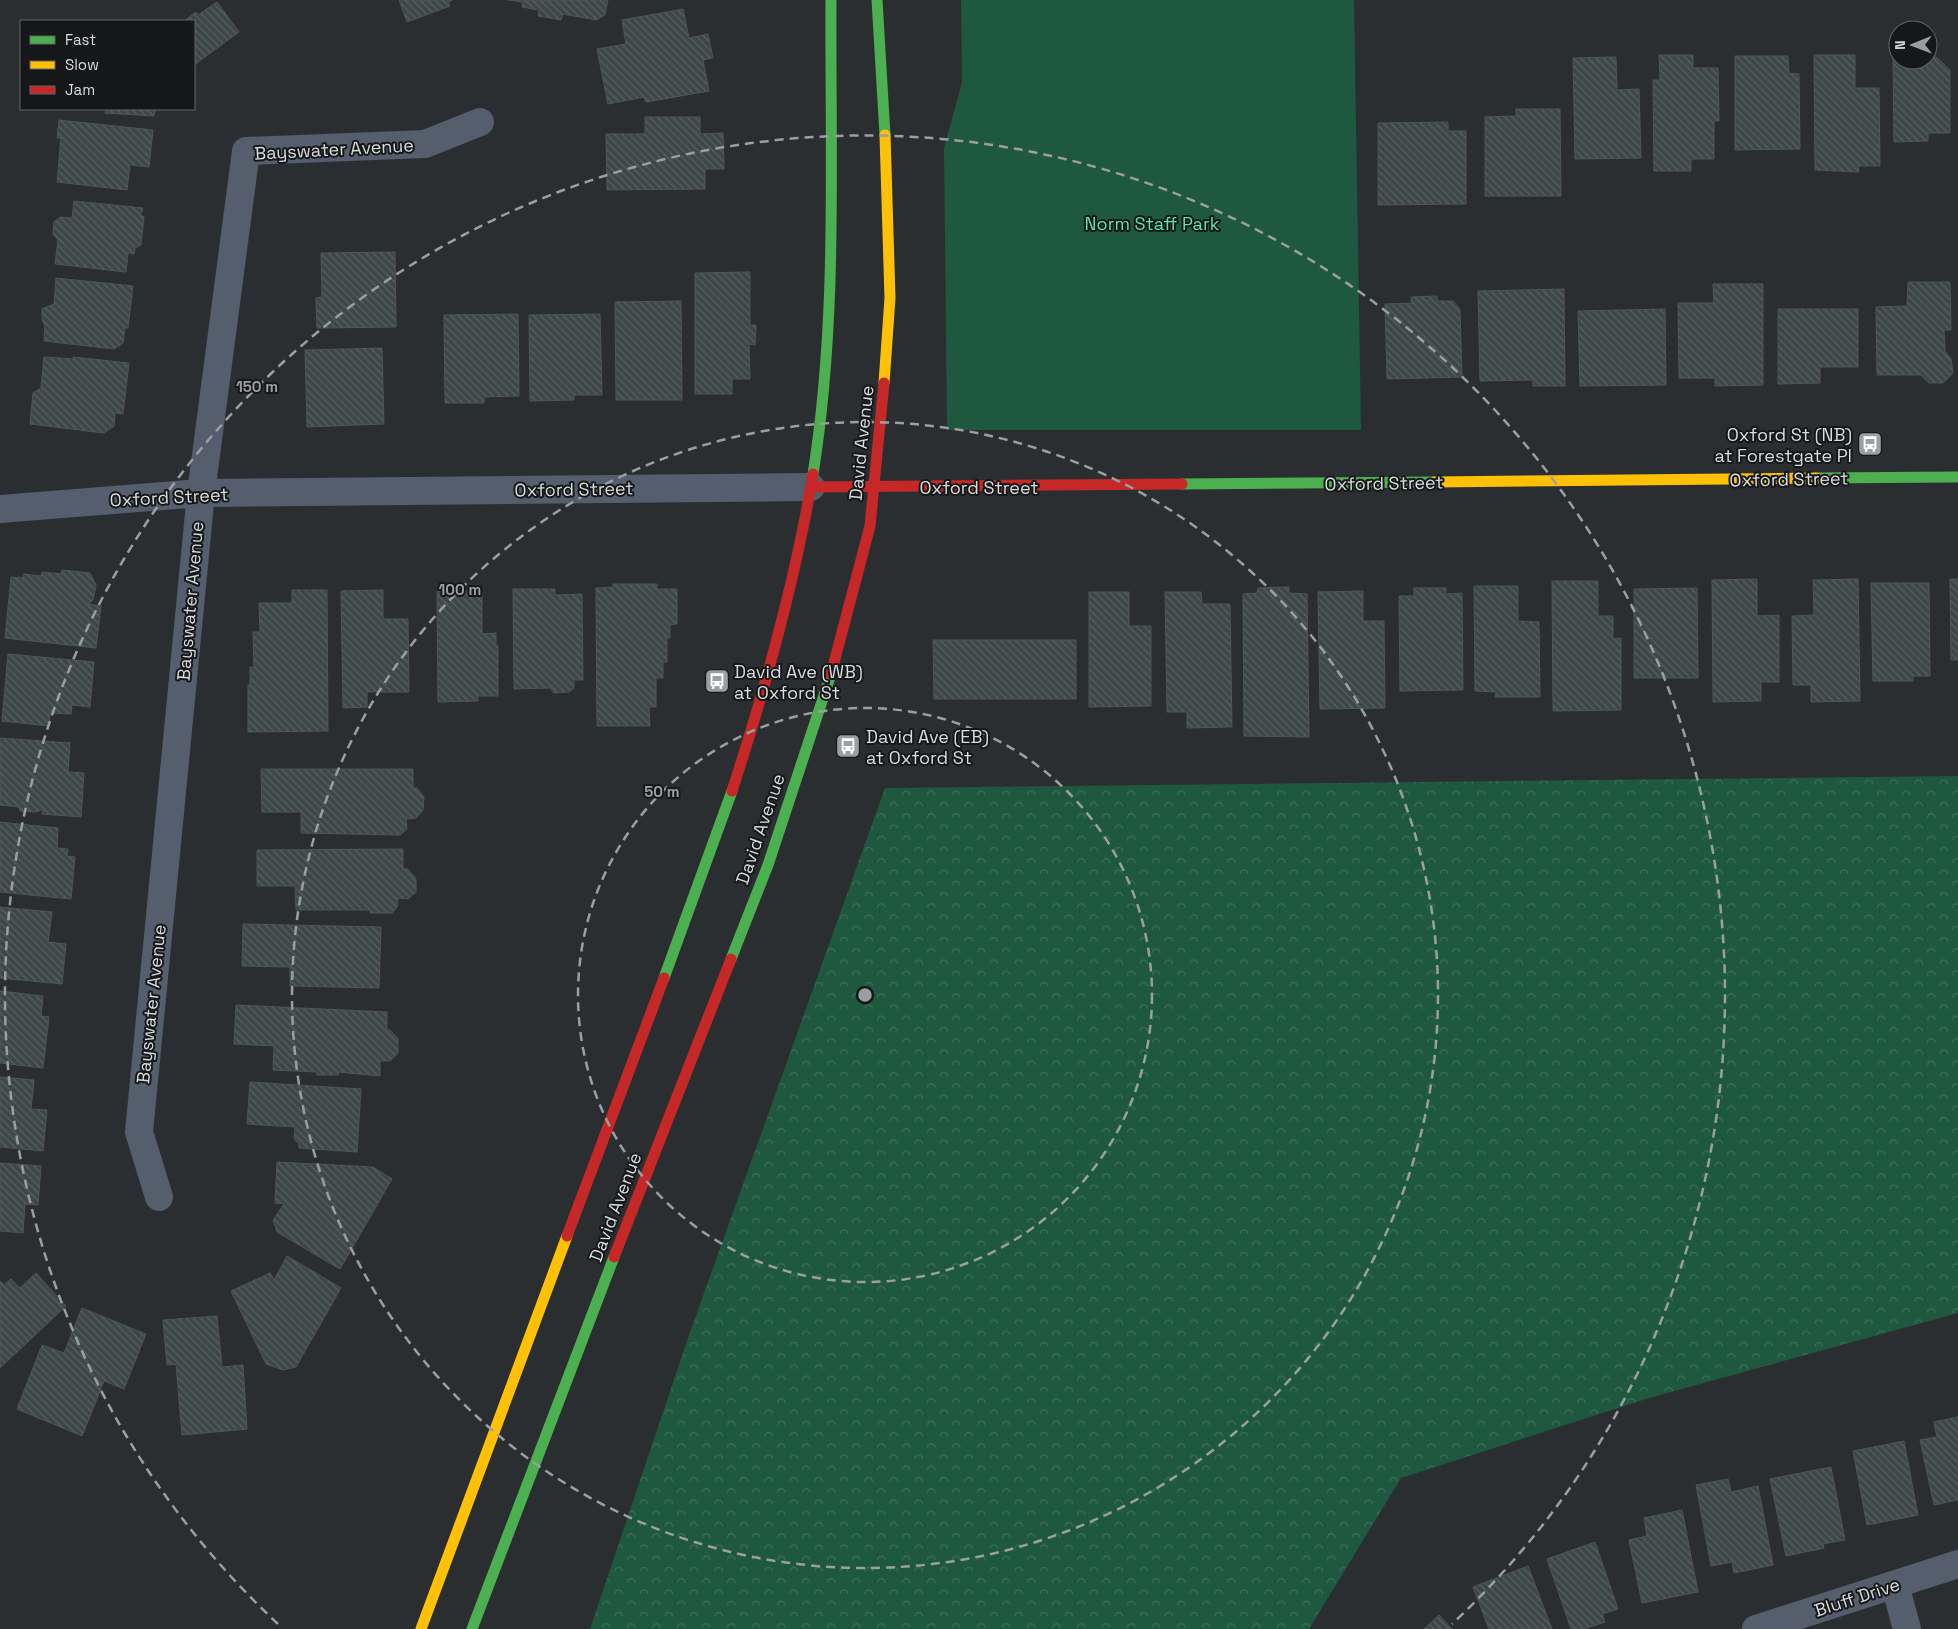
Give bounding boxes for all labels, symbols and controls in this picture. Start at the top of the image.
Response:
legend [20,20,195,110]
north arrow [1888,20,1938,70]
text: Fast [65,30,96,49]
text: N [1891,40,1909,50]
text: Slow [65,55,99,74]
text: Jam [65,80,95,99]
street label: Bayswater Avenue [254,133,414,165]
park label: Norm Staff Park [1085,212,1220,235]
text: 150 m [236,377,278,396]
street label: David Avenue [844,384,878,502]
place label: Oxford St (NB) at Forestgate Pl [1714,423,1852,467]
bus stop icon: Oxford St (NB) at Forestgate Pl [1857,431,1883,457]
street label: Oxford Street [1729,466,1849,492]
street label: Oxford Street [1324,470,1444,496]
street label: Oxford Street [514,476,634,502]
street label: Oxford Street [919,476,1039,499]
street label: Oxford Street [109,482,229,512]
street label: Bayswater Avenue [172,520,208,682]
text: 100 m [439,580,481,599]
place label: David Ave (WB) at Oxford St [734,660,863,704]
bus stop icon: David Ave (WB) at Oxford St [704,668,730,694]
place label: David Ave (EB) at Oxford St [866,725,989,769]
bus stop icon: David Ave (EB) at Oxford St [835,733,861,759]
street label: David Avenue [730,771,790,887]
text: 50 m [644,782,680,801]
street label: Bayswater Avenue [131,923,171,1085]
centre of rings [856,986,874,1004]
street label: David Avenue [584,1149,646,1265]
street label: Bluff Drive [1811,1572,1903,1622]

